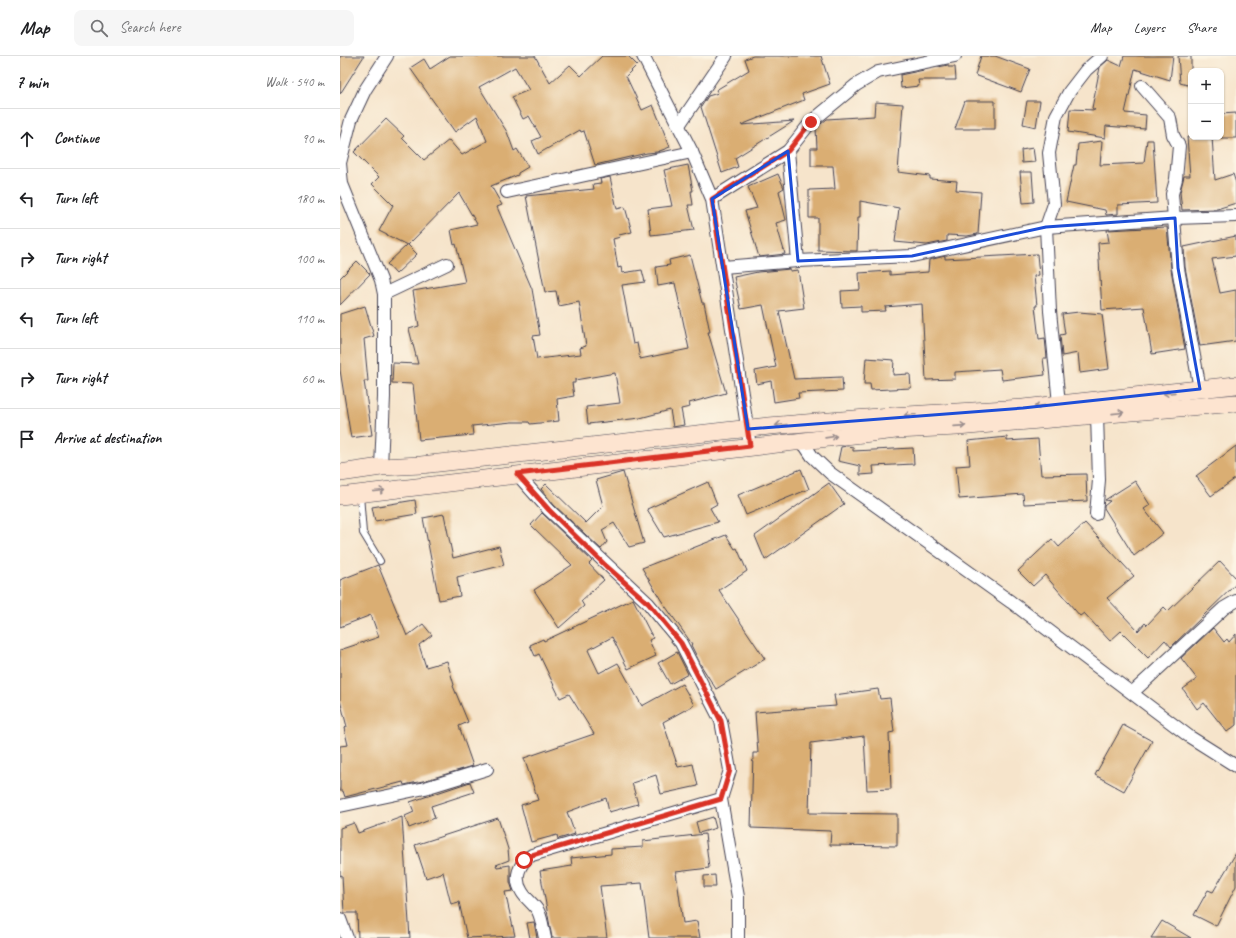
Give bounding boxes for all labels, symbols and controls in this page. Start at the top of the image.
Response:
search box [74,10,354,46]
text: Map [20,16,50,40]
icon: search [88,17,110,39]
text: Search here [120,18,181,37]
text: Map [1090,19,1112,36]
text: Layers [1134,19,1165,36]
text: Share [1187,19,1216,36]
map controls [1188,68,1224,140]
button: + [1188,68,1224,104]
text: 7 min [16,72,49,93]
text: Walk · 540 m [265,74,324,90]
button: − [1188,104,1224,140]
route end [802,113,820,131]
icon: ahead [16,128,38,150]
text: Continue [54,129,99,148]
text: 90 m [302,131,324,147]
icon: left [16,188,38,210]
text: Turn left [54,189,97,208]
text: 180 m [296,191,324,207]
icon: right [16,248,38,270]
text: Turn right [54,249,107,268]
text: 100 m [296,251,324,267]
icon: left [16,308,38,330]
text: Turn left [54,309,97,328]
text: 110 m [296,311,324,327]
icon: right [16,368,38,390]
text: Turn right [54,369,107,388]
text: 60 m [302,371,324,387]
one-way arrow [1163,389,1176,396]
one-way arrow [1034,403,1047,410]
one-way arrow [1111,410,1124,417]
one-way arrow [904,411,917,419]
one-way arrow [775,422,788,429]
one-way arrow [953,423,966,430]
icon: arrive [16,428,38,450]
text: Arrive at destination [54,429,161,448]
one-way arrow [824,433,837,441]
one-way arrow [372,487,385,494]
route start [515,851,533,869]

